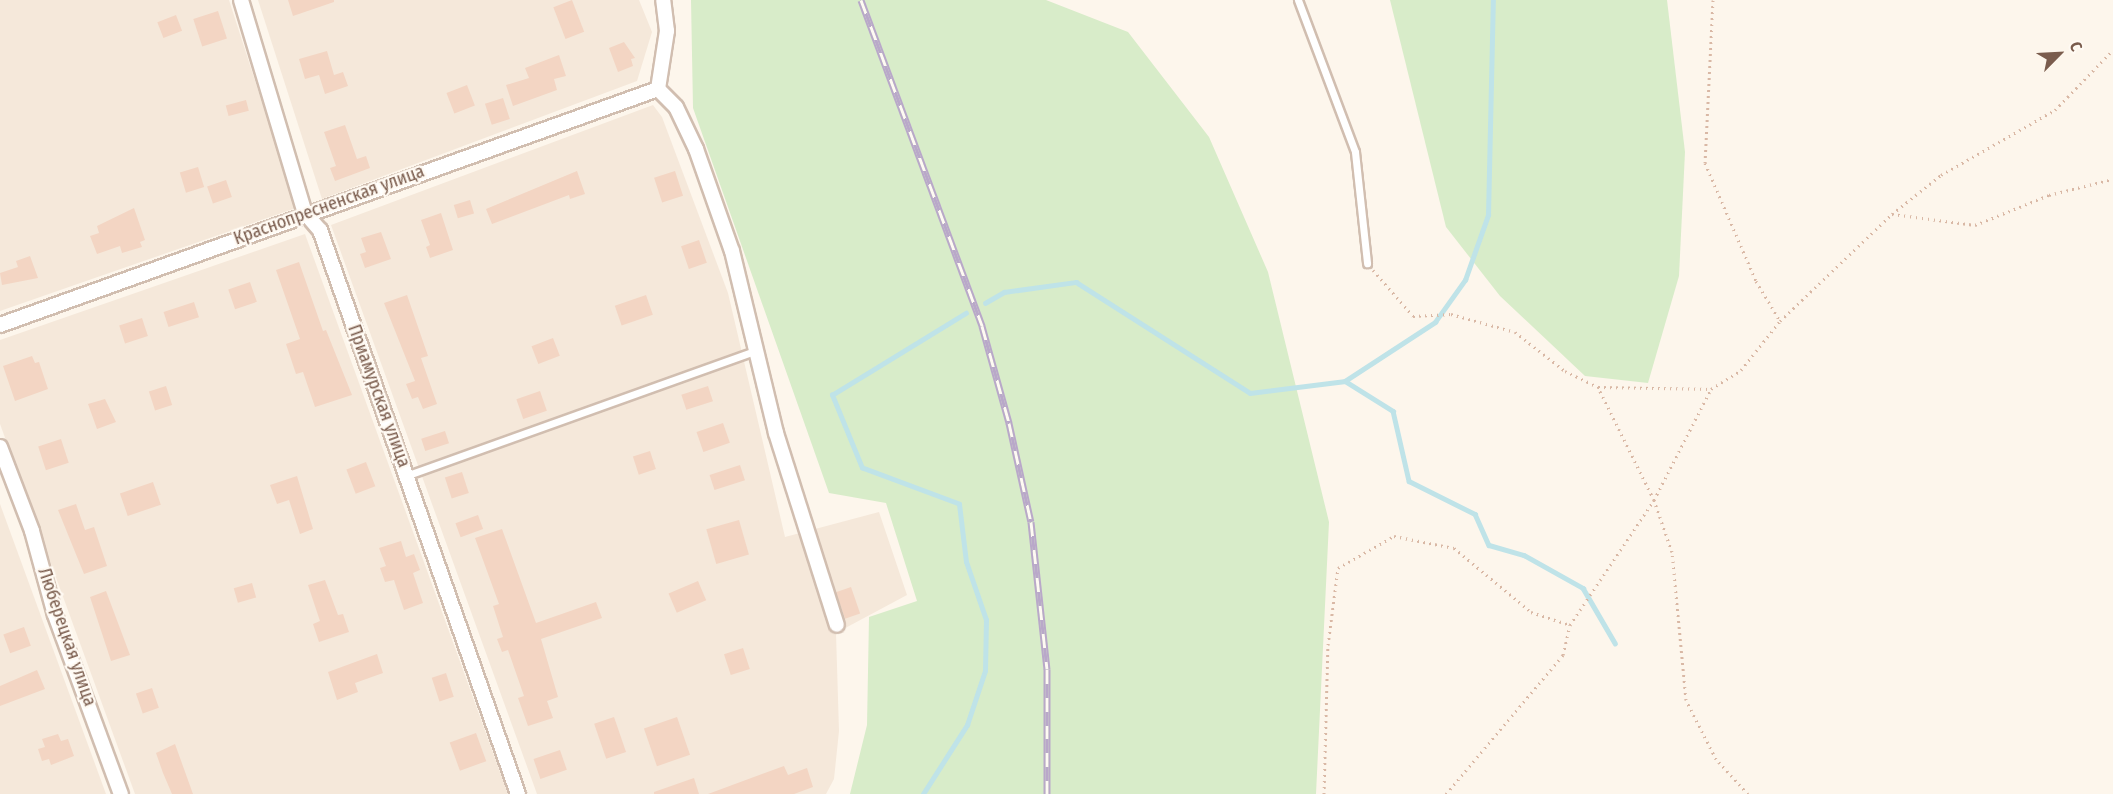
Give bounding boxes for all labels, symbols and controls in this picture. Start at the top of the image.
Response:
north arrow [2029,24,2089,84]
text: С [2066,39,2086,54]
street label: Краснопресненская улица [231,160,427,250]
street label: Приамурская улица [343,322,415,470]
street label: Люберецкая улица [33,565,101,709]

